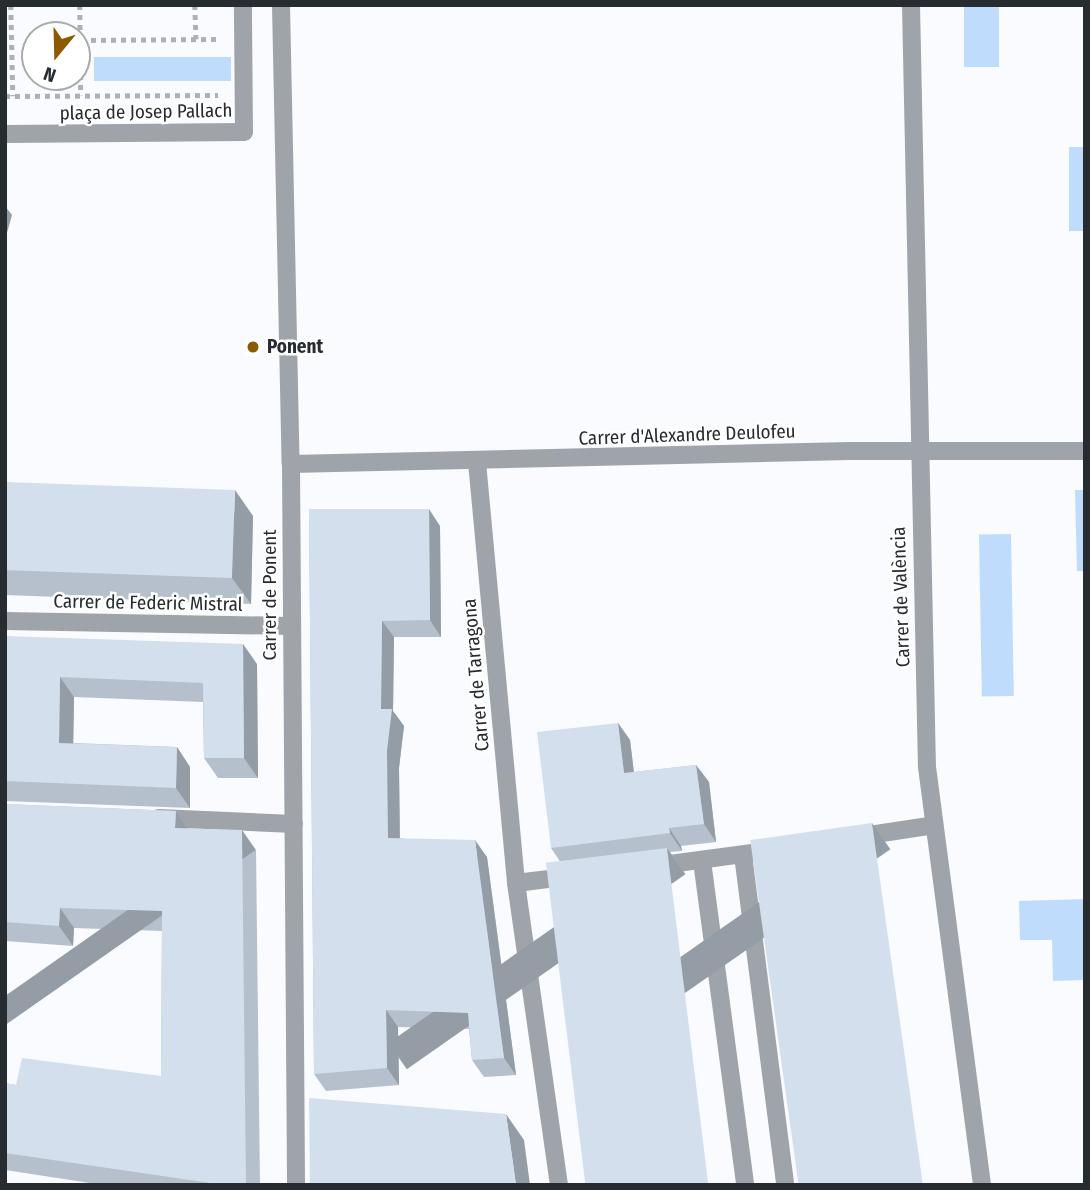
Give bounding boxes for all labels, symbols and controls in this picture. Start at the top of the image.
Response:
north arrow [21,21,91,91]
text: N [41,62,59,87]
street label: plaça de Josep Pallach [59,99,233,125]
place label: Ponent [267,336,323,358]
marker: Ponent [245,339,261,355]
street label: Carrer d'Alexandre Deulofeu [578,420,796,450]
street label: Carrer de València [887,526,915,668]
street label: Carrer de Ponent [259,529,281,661]
street label: Carrer de Federic Mistral [53,590,243,616]
street label: Carrer de Tarragona [458,598,494,752]

